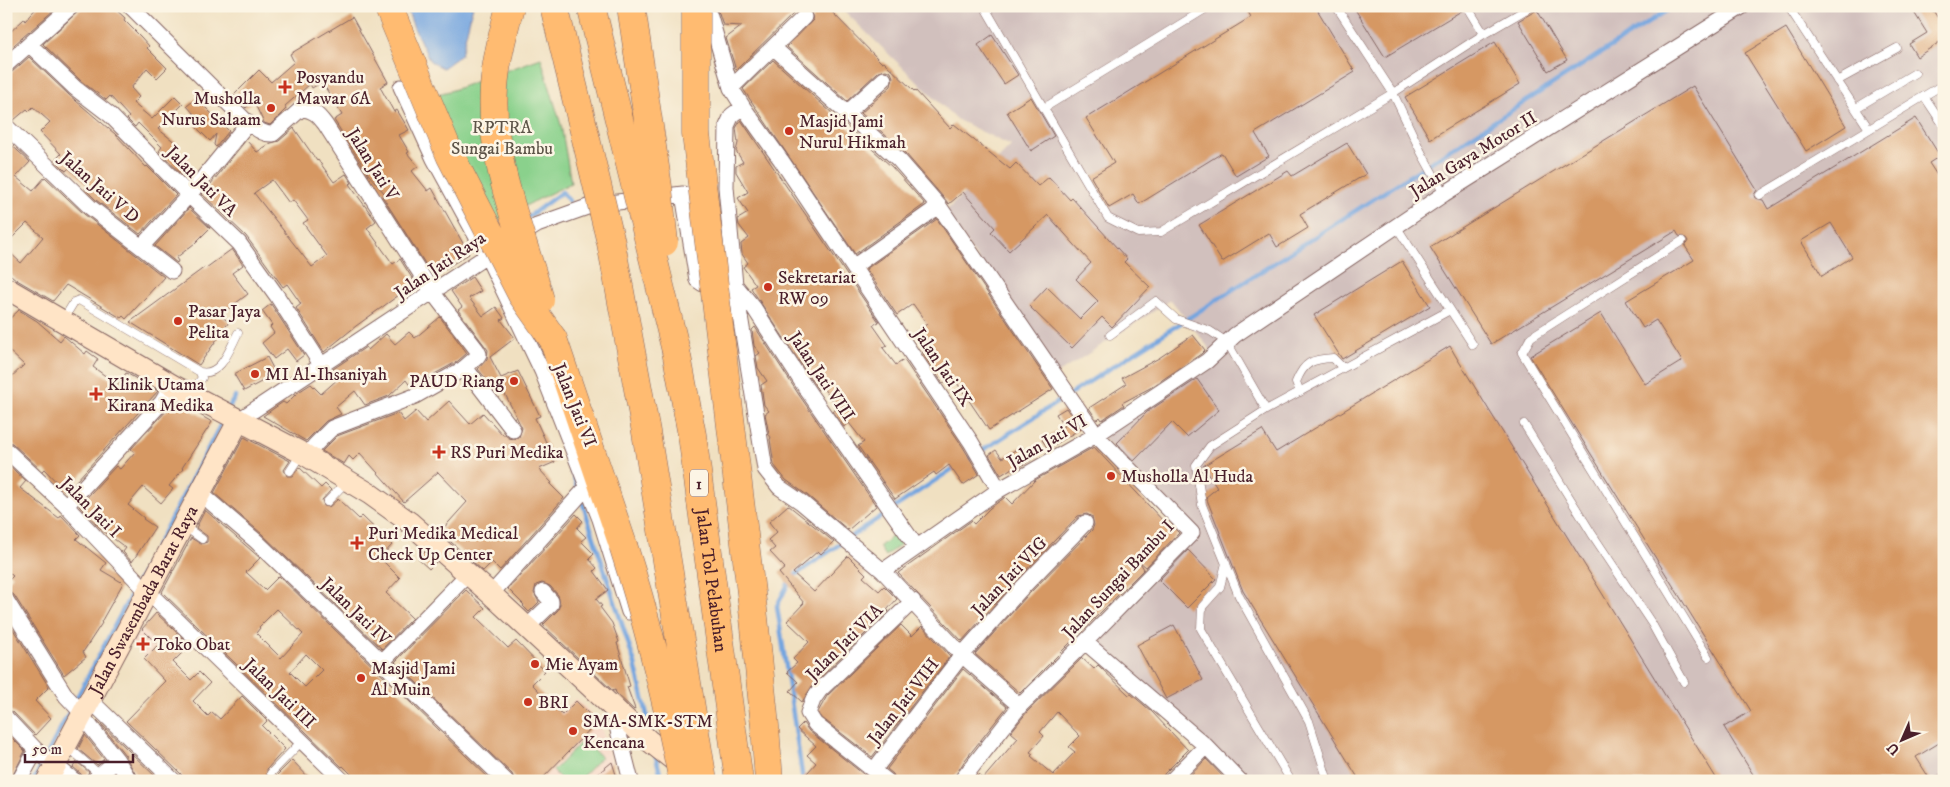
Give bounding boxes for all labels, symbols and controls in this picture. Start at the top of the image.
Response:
place label: Posyandu Mawar 6A [296,67,371,110]
marker: Posyandu Mawar 6A [278,80,292,94]
place label: Musholla Nurus Salaam [161,88,261,131]
marker: Musholla Nurus Salaam [265,102,277,114]
street label: Jalan Gaya Motor II [1404,107,1541,204]
place label: Masjid Jami Nurul Hikmah [799,111,907,154]
park label: RPTRA Sungai Bambu [451,117,553,160]
street label: Jalan Jati V [340,123,403,205]
marker: Masjid Jami Nurul Hikmah [783,125,795,137]
street label: Jalan Jati VA [160,140,242,222]
street label: Jalan Jati V D [54,146,144,228]
street label: Jalan Jati Raya [389,227,491,305]
place label: Sekretariat RW 09 [778,267,856,310]
marker: Sekretariat RW 09 [762,281,774,293]
place label: Pasar Jaya Pelita [188,301,261,344]
marker: Pasar Jaya Pelita [172,315,184,327]
street label: Jalan Jati IX [907,322,976,411]
street label: Jalan Jati VIII [782,326,859,425]
street label: Jalan Jati VI [547,358,601,450]
place label: MI Al-Ihsaniyah [265,364,388,386]
marker: MI Al-Ihsaniyah [249,368,261,380]
place label: PAUD Riang [409,371,504,393]
place label: Klinik Utama Kirana Medika [107,374,214,417]
marker: PAUD Riang [508,375,520,387]
marker: Klinik Utama Kirana Medika [89,387,103,401]
street label: Jalan Jati VI [1002,410,1091,474]
place label: RS Puri Medika [450,442,564,464]
marker: RS Puri Medika [432,445,446,459]
place label: Musholla Al Huda [1121,466,1253,488]
road number: 1 [690,469,708,496]
marker: Musholla Al Huda [1105,470,1117,482]
street label: Jalan Jati I [54,471,125,543]
street label: Jalan Swasembada Barat Raya [84,502,204,701]
street label: Jalan Tol Pelabuhan [690,505,731,654]
street label: Jalan Sungai Bambu I [1057,516,1179,645]
place label: Puri Medika Medical Check Up Center [368,523,519,566]
street label: Jalan Jati VIG [966,532,1052,622]
marker: Puri Medika Medical Check Up Center [350,536,364,550]
street label: Jalan Jati IV [314,572,395,651]
street label: Jalan Jati VIA [800,599,888,687]
place label: Toko Obat [154,634,231,656]
marker: Toko Obat [136,637,150,651]
street label: Jalan Jati III [237,653,320,733]
place label: Mie Ayam [545,654,618,676]
street label: Jalan Jati VIH [862,654,944,751]
place label: Masjid Jami Al Muin [371,658,456,701]
marker: Mie Ayam [529,658,541,670]
marker: Masjid Jami Al Muin [355,672,367,684]
place label: BRI [538,692,569,714]
marker: BRI [522,696,534,708]
place label: SMA-SMK-STM Kencana [583,711,713,754]
north arrow [1878,714,1928,764]
marker: SMA-SMK-STM Kencana [567,725,579,737]
scale bar [25,732,132,764]
text: U [1883,738,1904,759]
text: 50 m [32,740,62,759]

